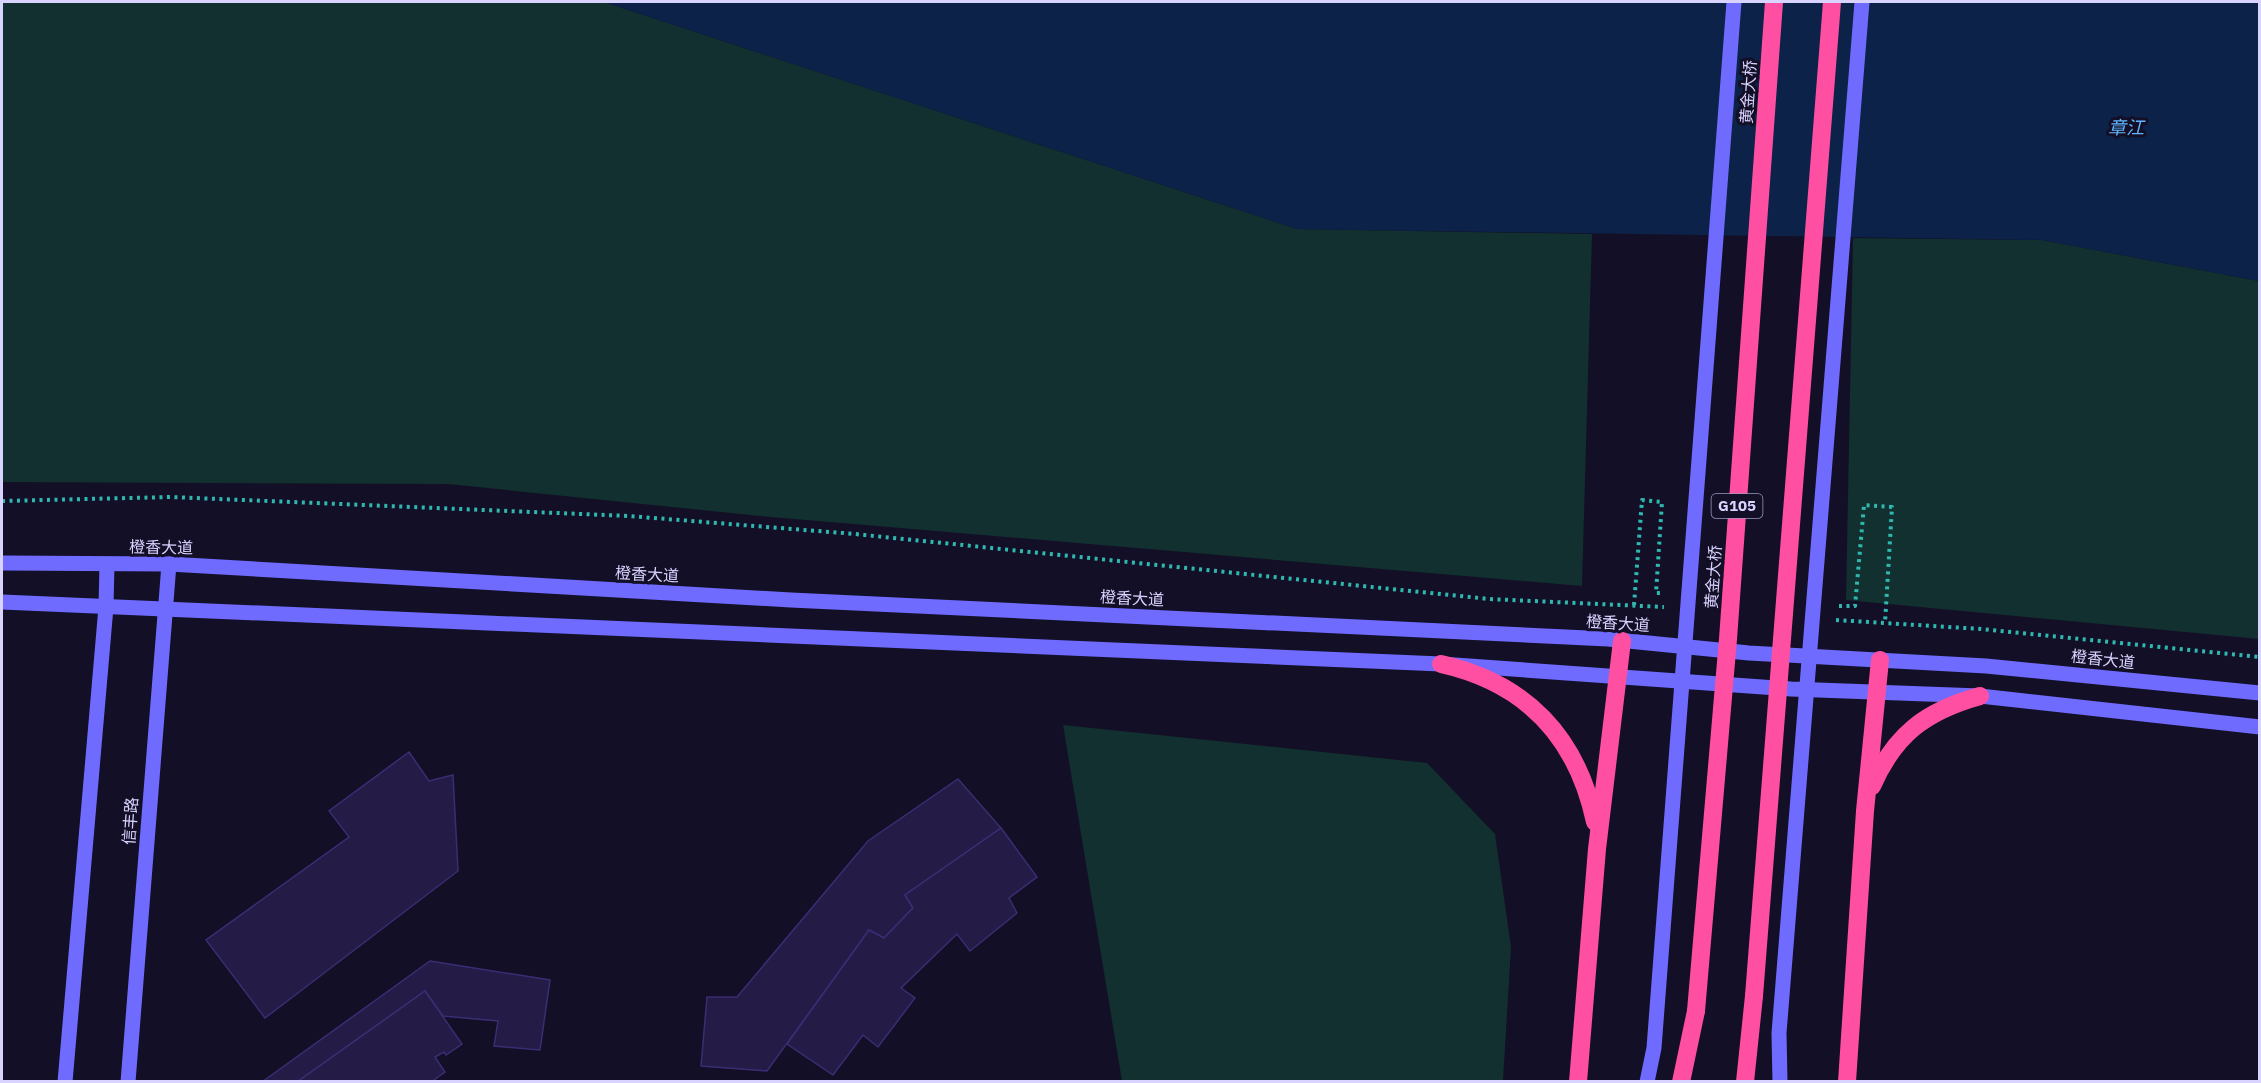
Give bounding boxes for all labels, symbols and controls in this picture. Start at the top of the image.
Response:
street label: 黄金大桥 [1736,59,1760,125]
water label: 章江 [2108,116,2146,139]
road number: G105 [1712,494,1762,518]
street label: 橙香大道 [129,536,193,558]
street label: 黄金大桥 [1701,544,1725,610]
street label: 橙香大道 [615,562,679,586]
street label: 橙香大道 [1100,586,1164,610]
street label: 橙香大道 [1585,611,1651,635]
street label: 橙香大道 [2070,646,2136,672]
street label: 信丰路 [118,796,142,846]

